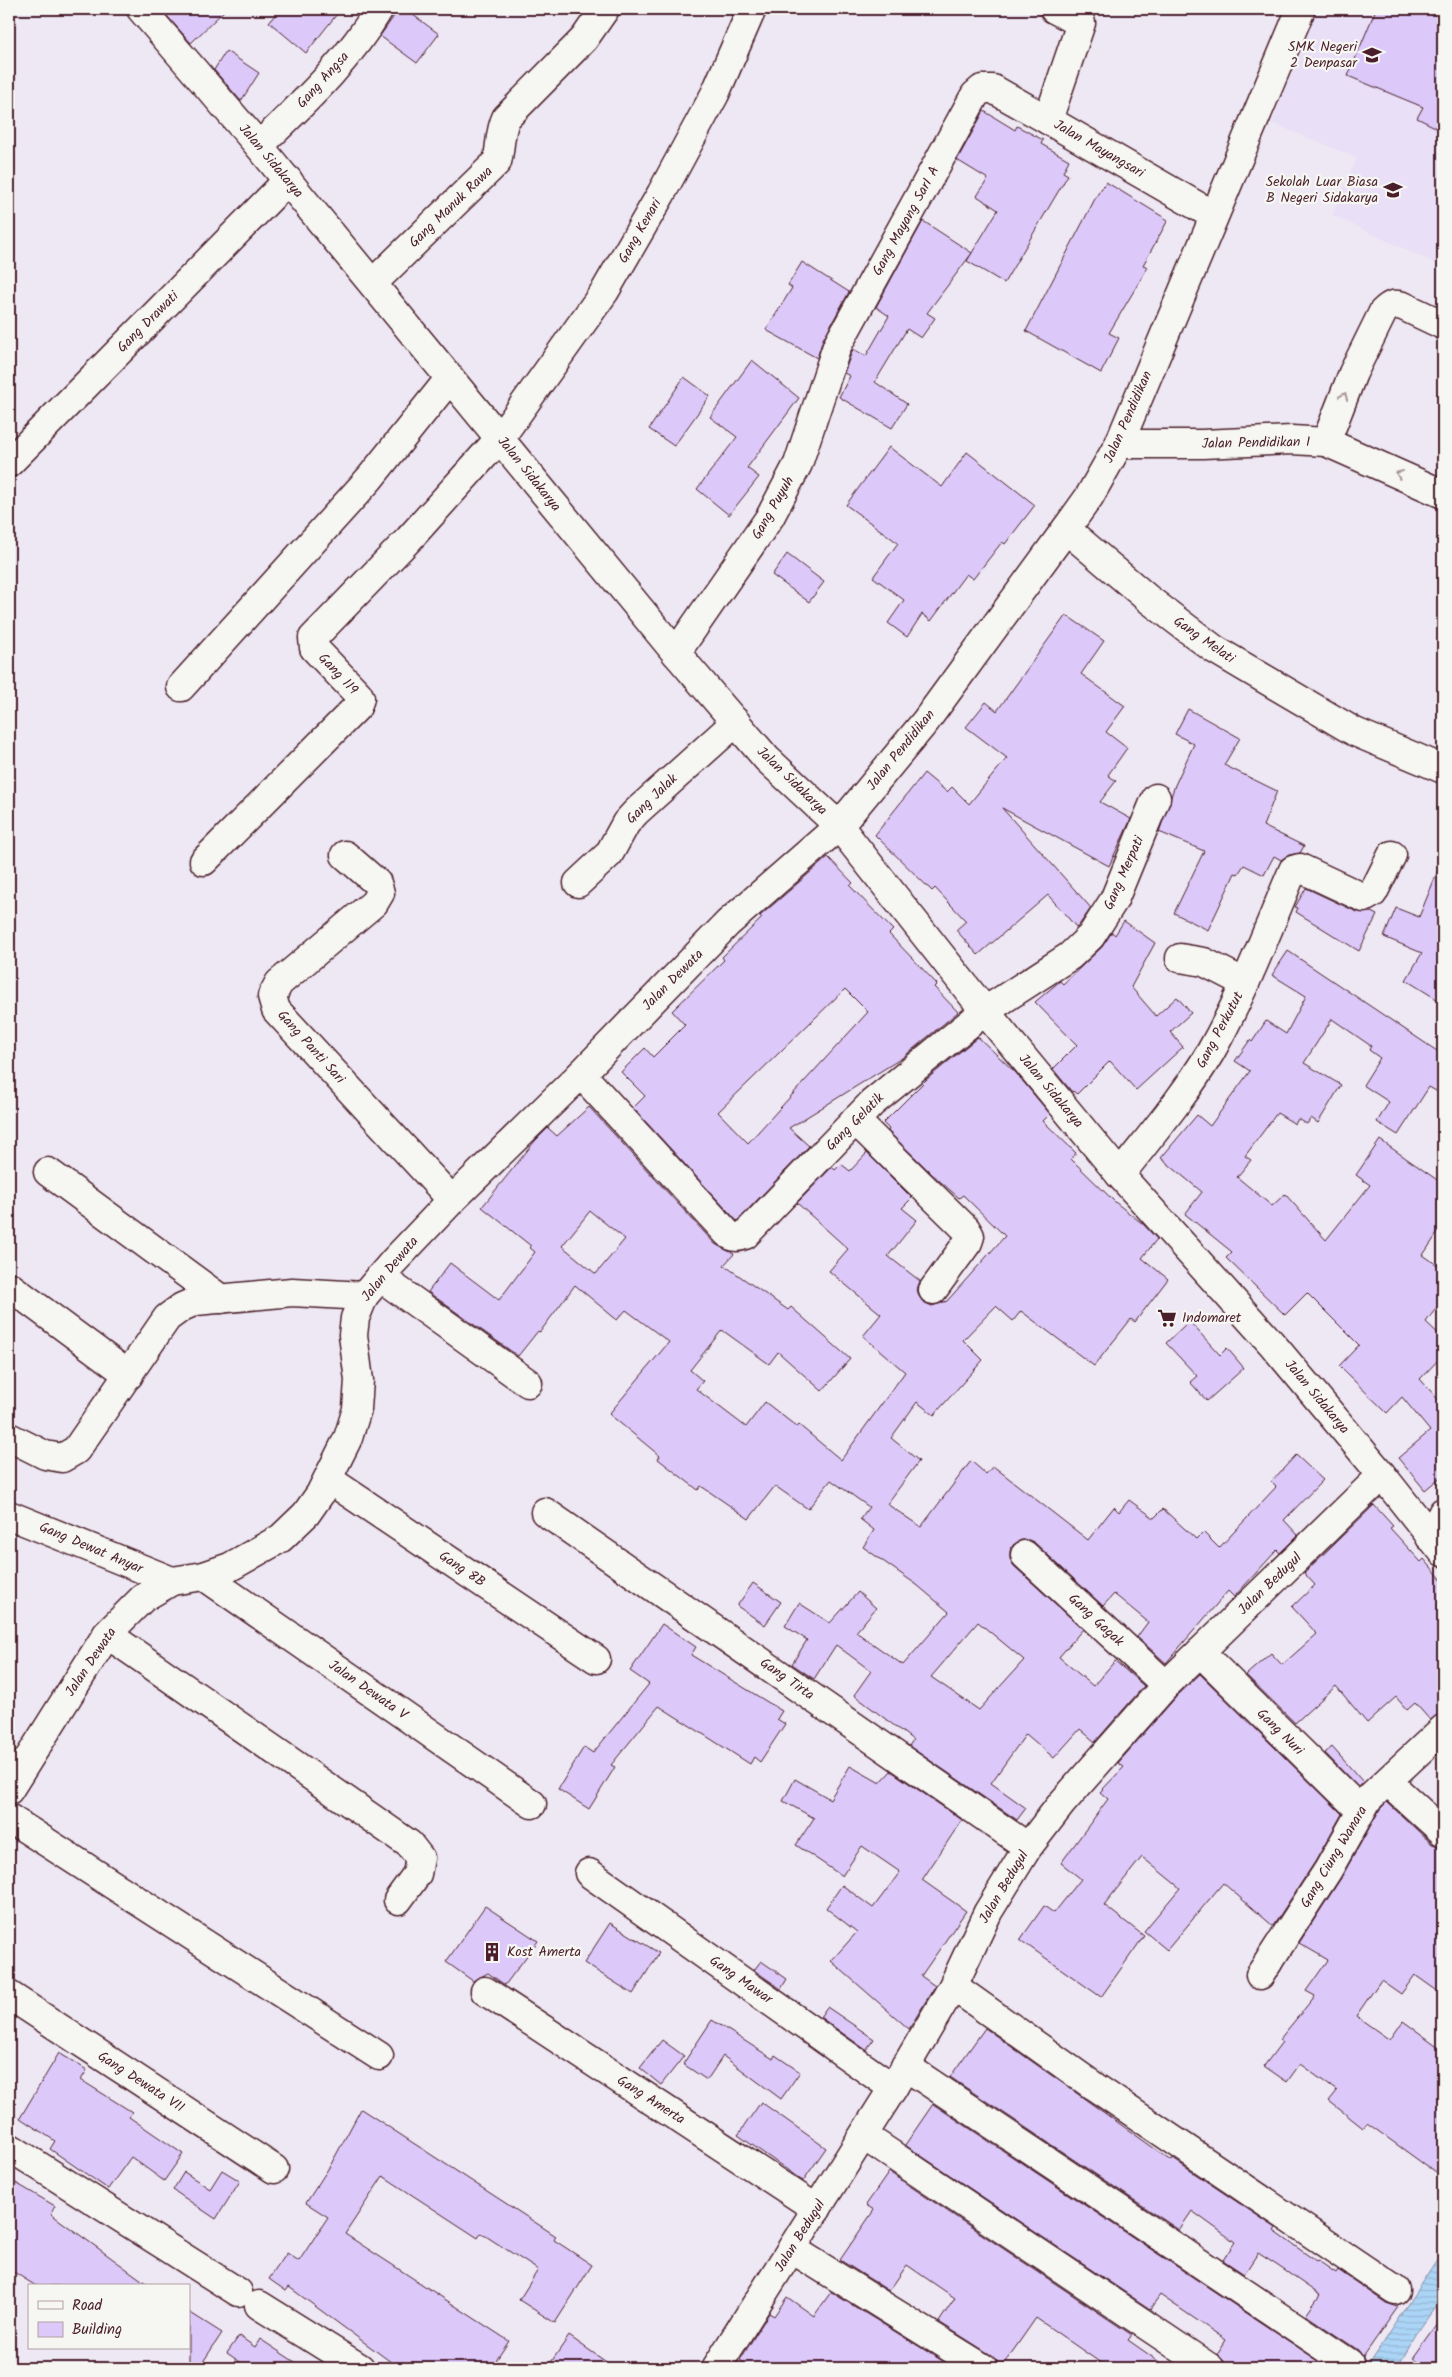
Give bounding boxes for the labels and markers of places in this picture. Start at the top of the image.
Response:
place label: SMK Negeri 2 Denpasar [1288,36,1358,74]
school or university icon: SMK Negeri 2 Denpasar [1361,44,1383,66]
place label: Sekolah Luar Biasa B Negeri Sidakarya [1266,171,1378,209]
school or university icon: Sekolah Luar Biasa B Negeri Sidakarya [1382,179,1404,201]
supermarket icon: Indomaret [1156,1307,1178,1329]
place label: Indomaret [1182,1307,1242,1329]
building icon: Kost Amerta [481,1941,503,1963]
place label: Kost Amerta [507,1941,581,1963]

